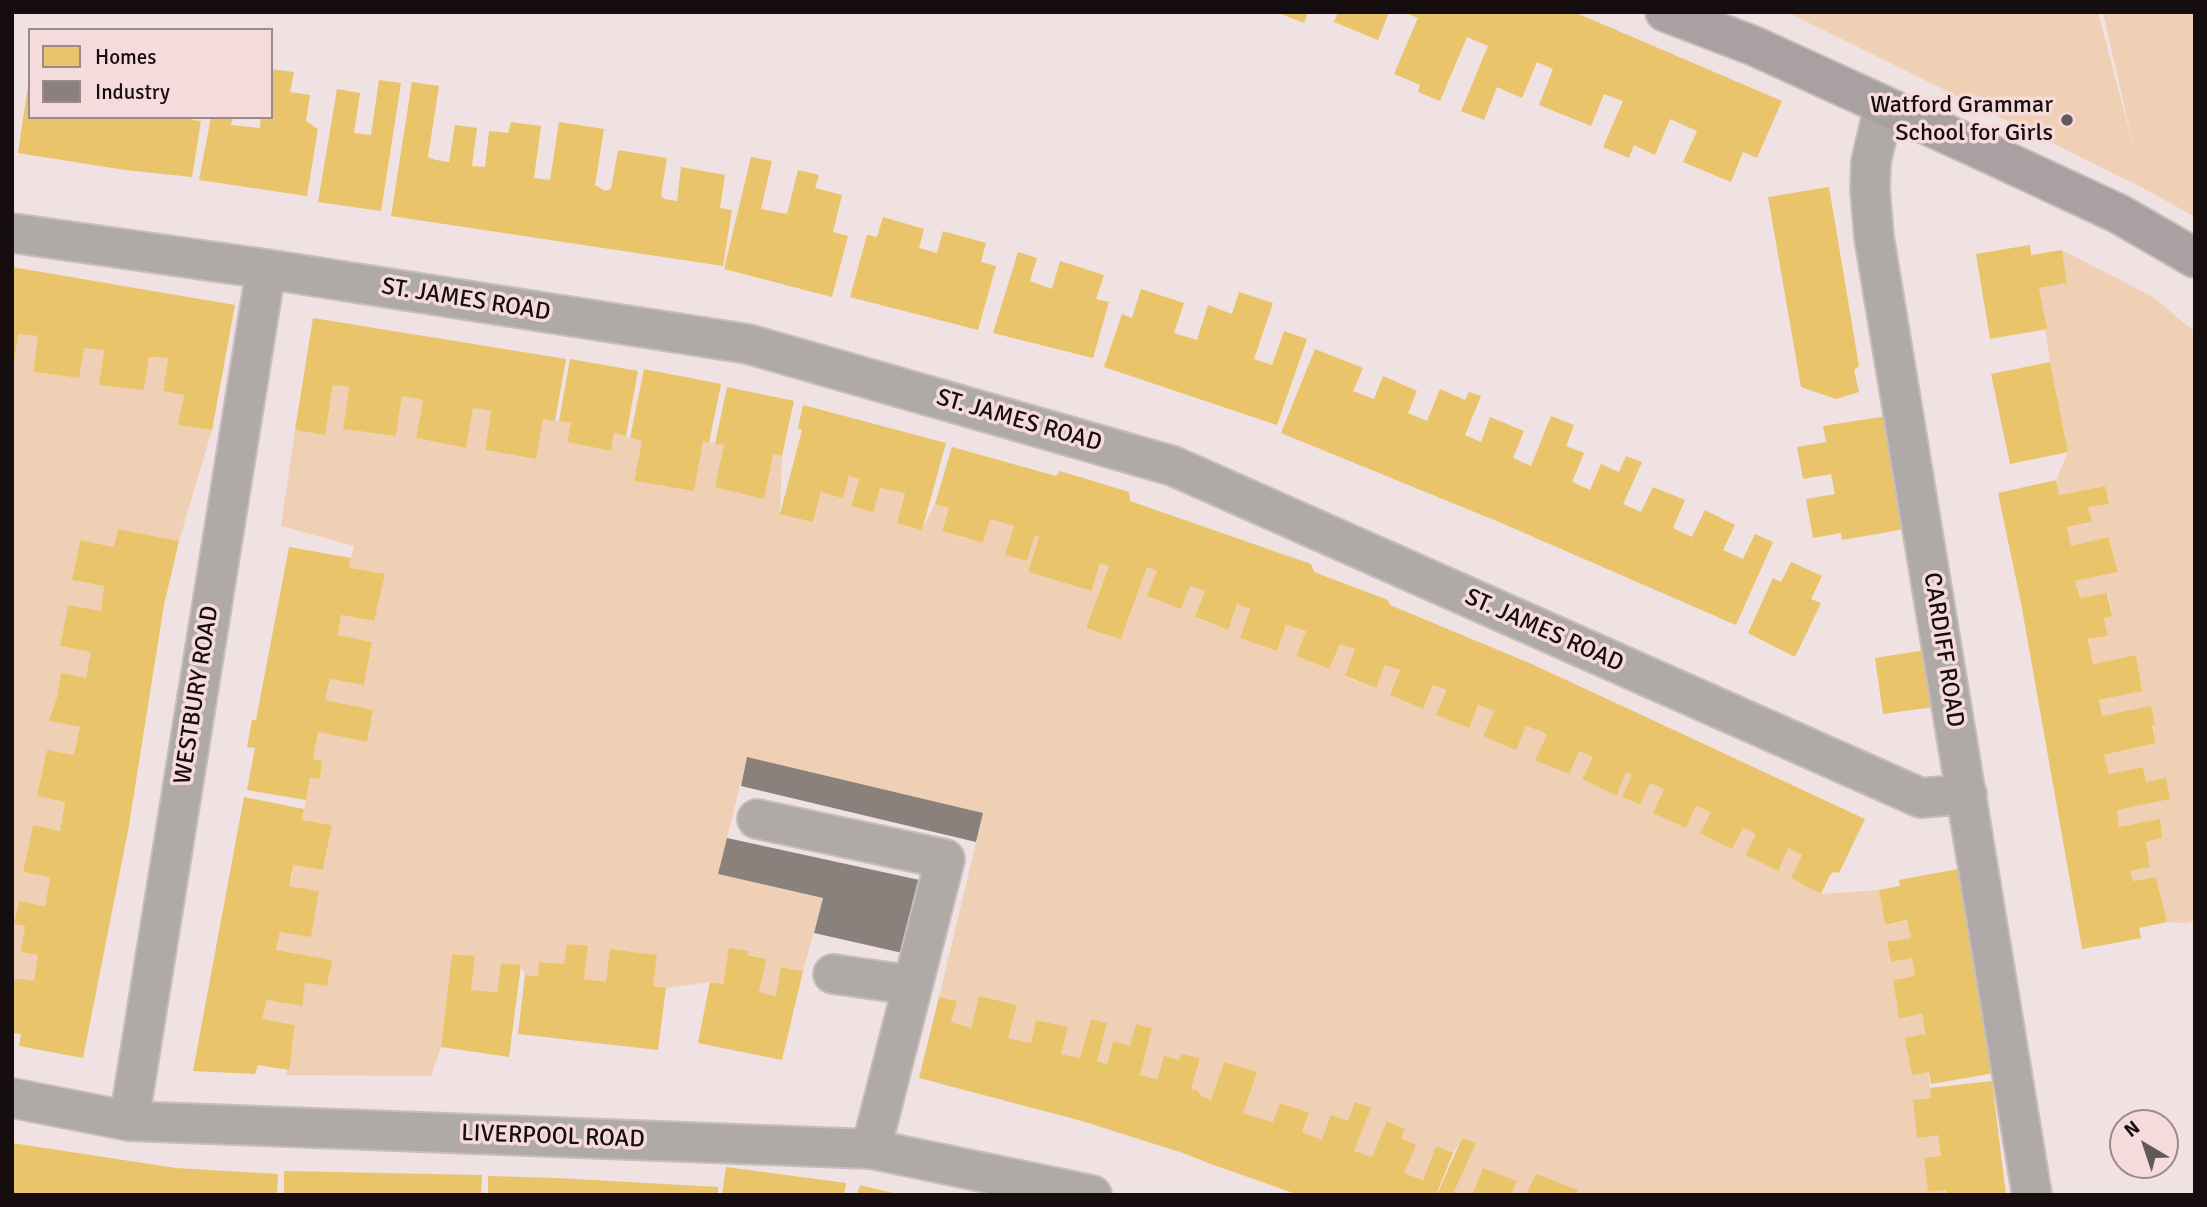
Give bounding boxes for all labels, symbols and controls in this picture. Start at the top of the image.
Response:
legend [28,28,273,119]
text: Homes [95,44,157,70]
text: Industry [95,79,170,105]
place label: Watford Grammar School for Girls [1870,92,2053,148]
marker: Watford Grammar School for Girls [2059,112,2075,128]
street label: ST. JAMES ROAD [380,272,552,328]
street label: ST. JAMES ROAD [933,384,1105,458]
street label: CARDIFF ROAD [1917,571,1969,729]
street label: ST. JAMES ROAD [1460,583,1628,679]
street label: WESTBURY ROAD [169,604,225,786]
north arrow [2109,1109,2179,1179]
text: N [2119,1116,2145,1143]
street label: LIVERPOOL ROAD [461,1119,645,1155]

